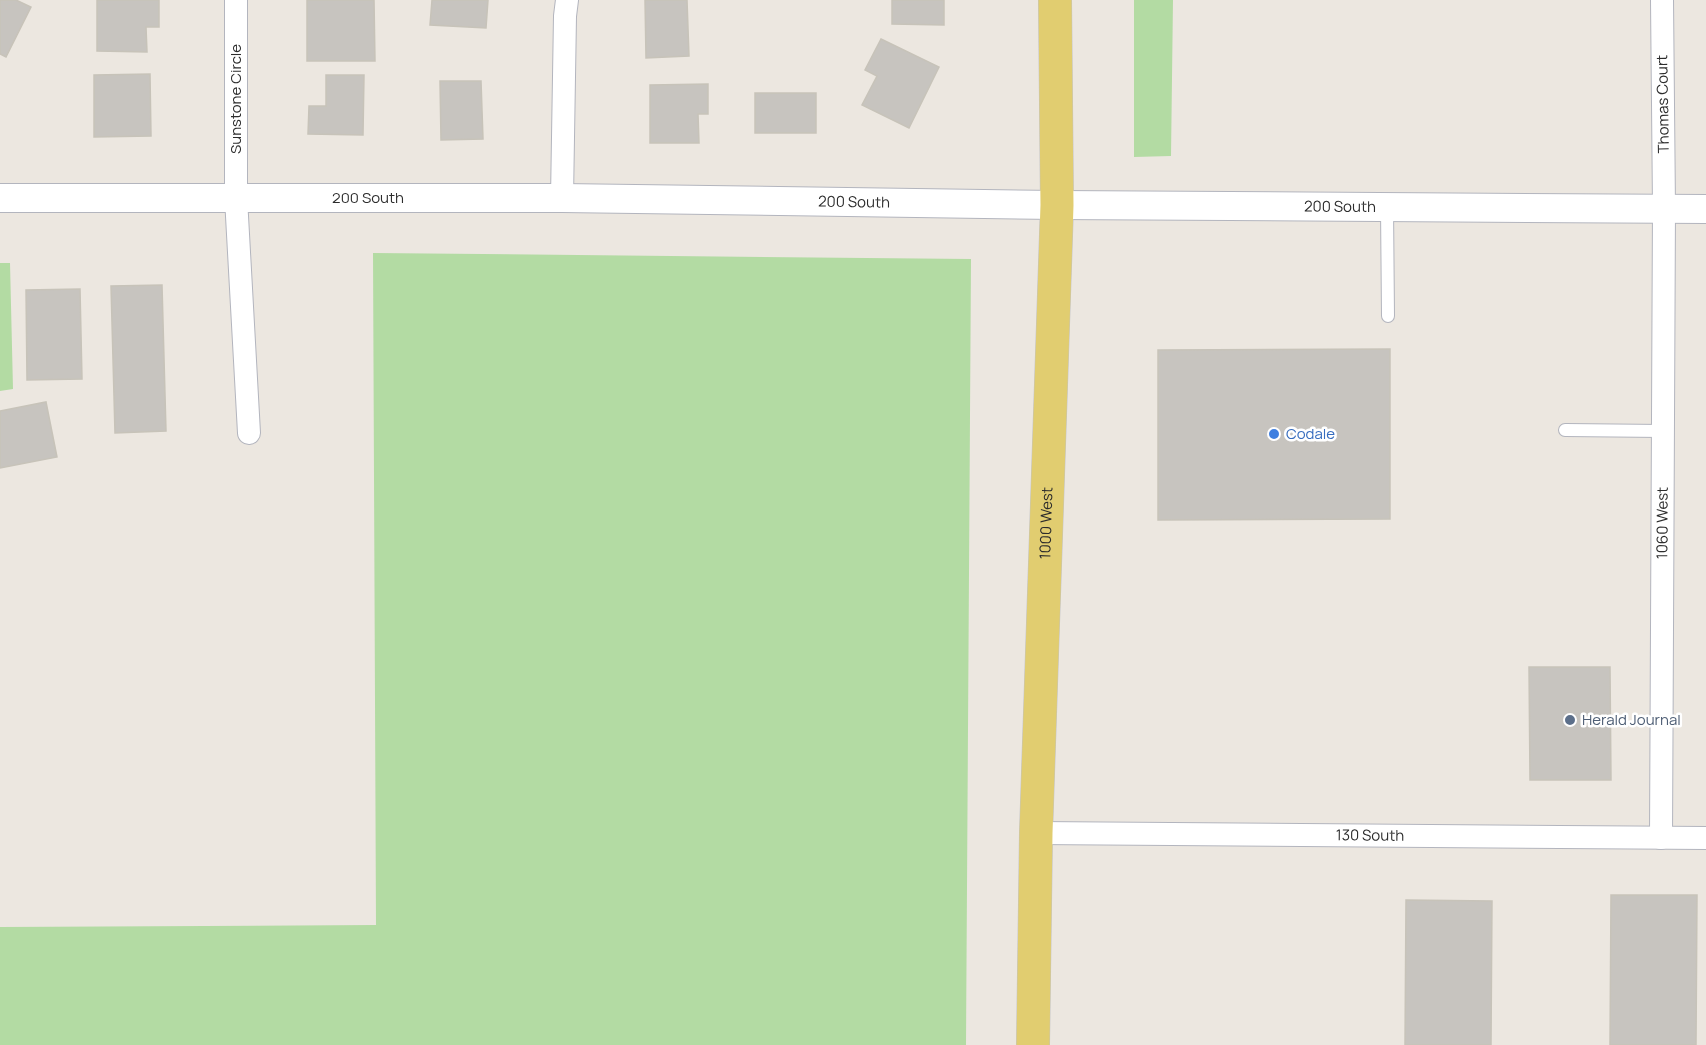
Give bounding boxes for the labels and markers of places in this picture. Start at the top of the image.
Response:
place label: Codale [1286,423,1335,444]
marker: Codale [1267,427,1281,441]
place label: Herald Journal [1582,709,1681,730]
marker: Herald Journal [1563,713,1577,727]

